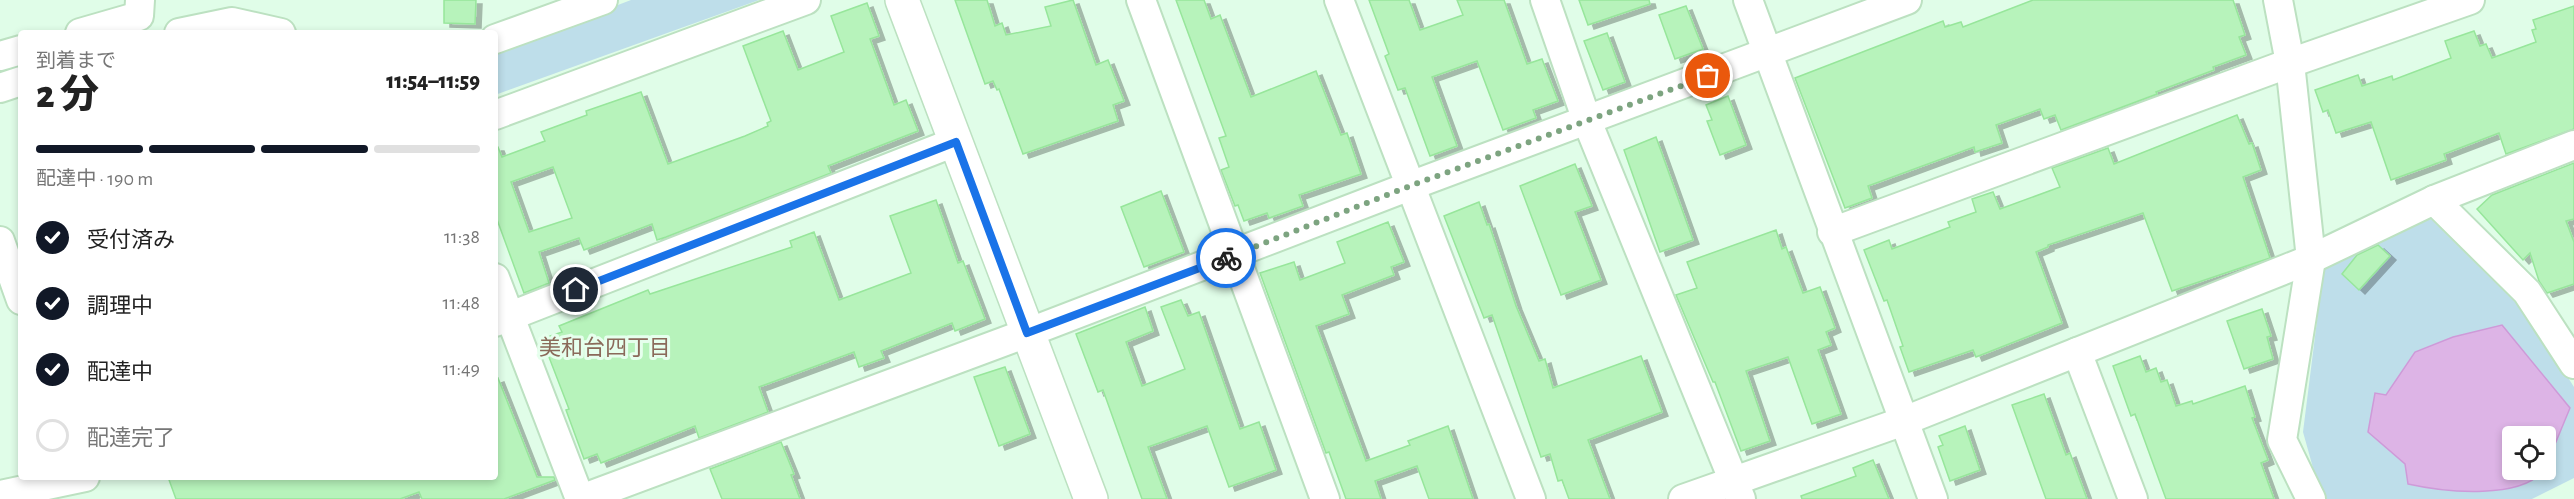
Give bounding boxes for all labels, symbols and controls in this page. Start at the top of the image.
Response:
pin [1682,50,1733,101]
text: 到着まで [36,51,116,71]
icon: bag [1691,59,1724,92]
text: 11:54–11:59 [386,70,480,92]
text: 2 分 [36,76,99,115]
text: 配達中 · 190 m [36,169,153,189]
icon: check [36,221,69,254]
text: 11:38 [444,227,480,247]
courier [1196,228,1256,288]
text: 受付済み [87,229,175,251]
icon: bike [1210,242,1243,275]
pin [550,264,601,315]
icon: home [559,273,592,306]
icon: check [36,287,69,320]
text: 11:48 [443,293,480,313]
text: 調理中 [87,295,153,317]
district label: 美和台四丁目 [539,336,671,359]
icon: check [36,353,69,386]
text: 11:49 [443,359,480,379]
text: 配達中 [87,361,153,383]
map controls [2502,426,2556,480]
button: locate [2502,426,2556,480]
text: 配達完了 [87,427,175,449]

